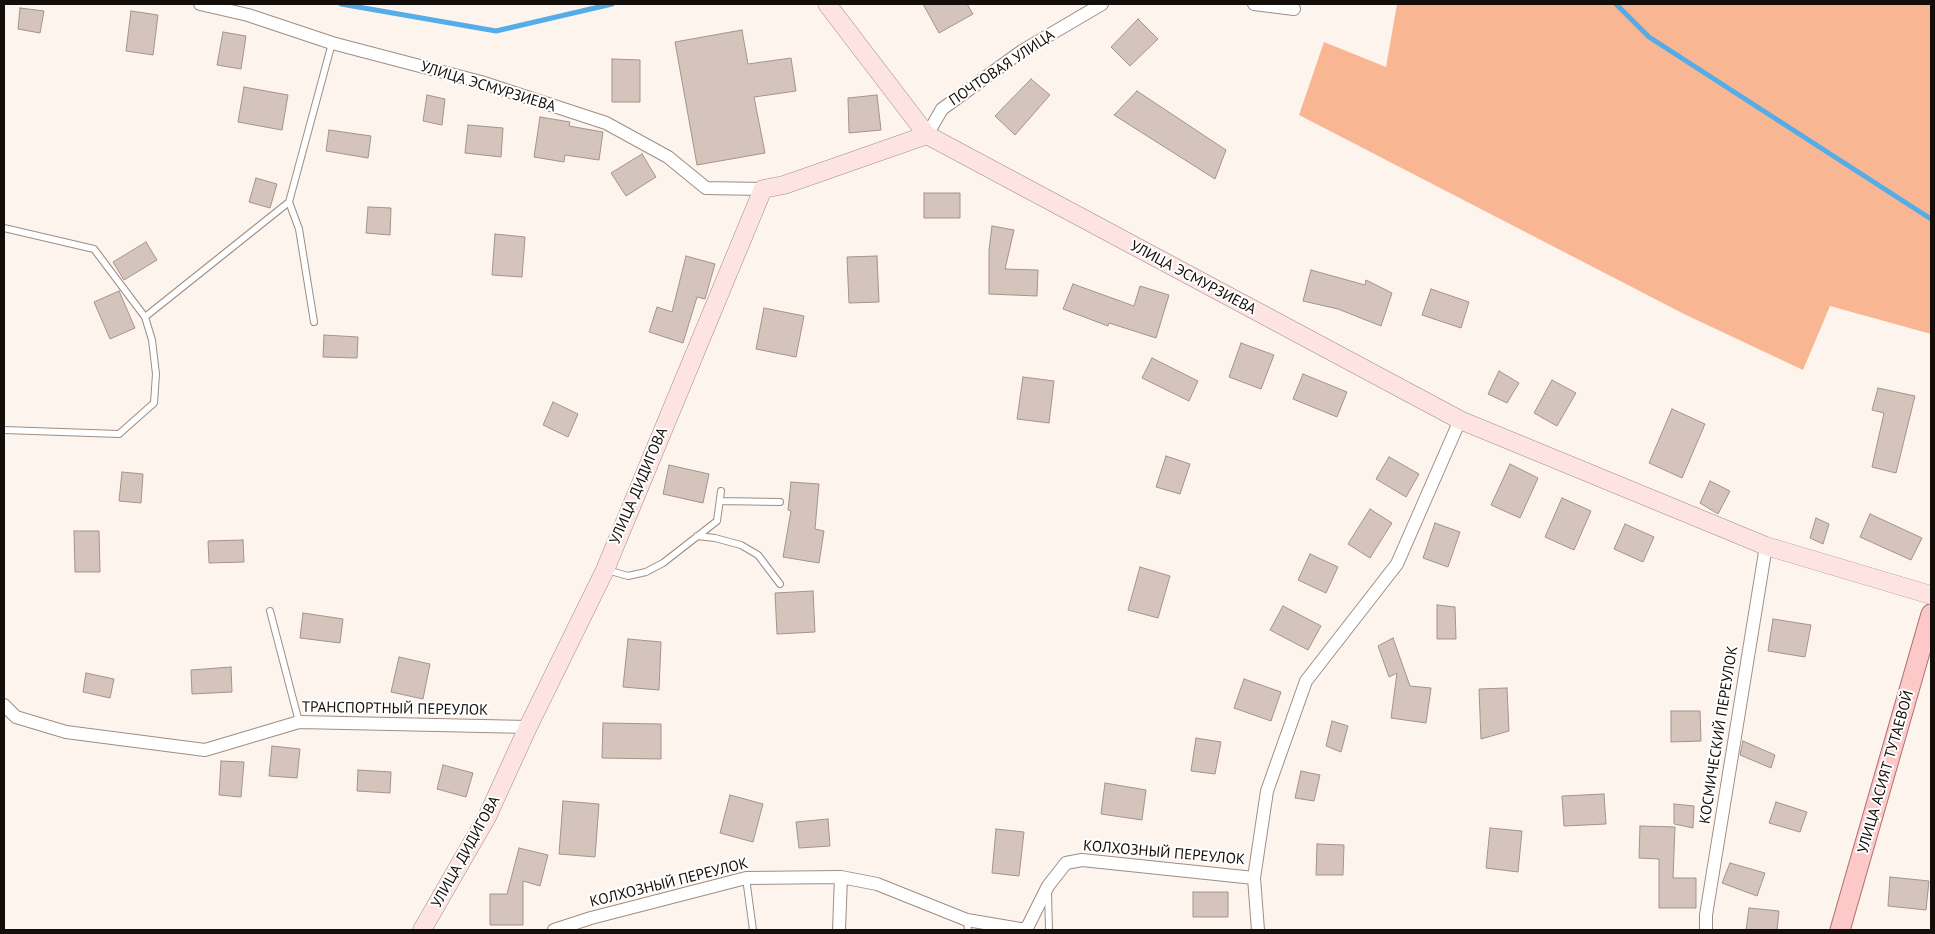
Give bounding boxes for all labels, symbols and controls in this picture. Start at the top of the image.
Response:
street label: ПОЧТОВАЯ УЛИЦА [946,26,1058,110]
street label: УЛИЦА ЭСМУРЗИЕВА [418,58,558,116]
street label: УЛИЦА ЭСМУРЗИЕВА [1127,237,1259,319]
street label: УЛИЦА ДИДИГОВА [606,425,672,547]
street label: КОСМИЧЕСКИЙ ПЕРЕУЛОК [1696,645,1742,825]
street label: УЛИЦА АСИЯТ ТУТАЕВОЙ [1854,688,1918,856]
street label: ТРАНСПОРТНЫЙ ПЕРЕУЛОК [302,698,488,720]
street label: УЛИЦА ДИДИГОВА [428,793,504,911]
street label: КОЛХОЗНЫЙ ПЕРЕУЛОК [1082,837,1246,869]
street label: КОЛХОЗНЫЙ ПЕРЕУЛОК [588,855,750,911]

